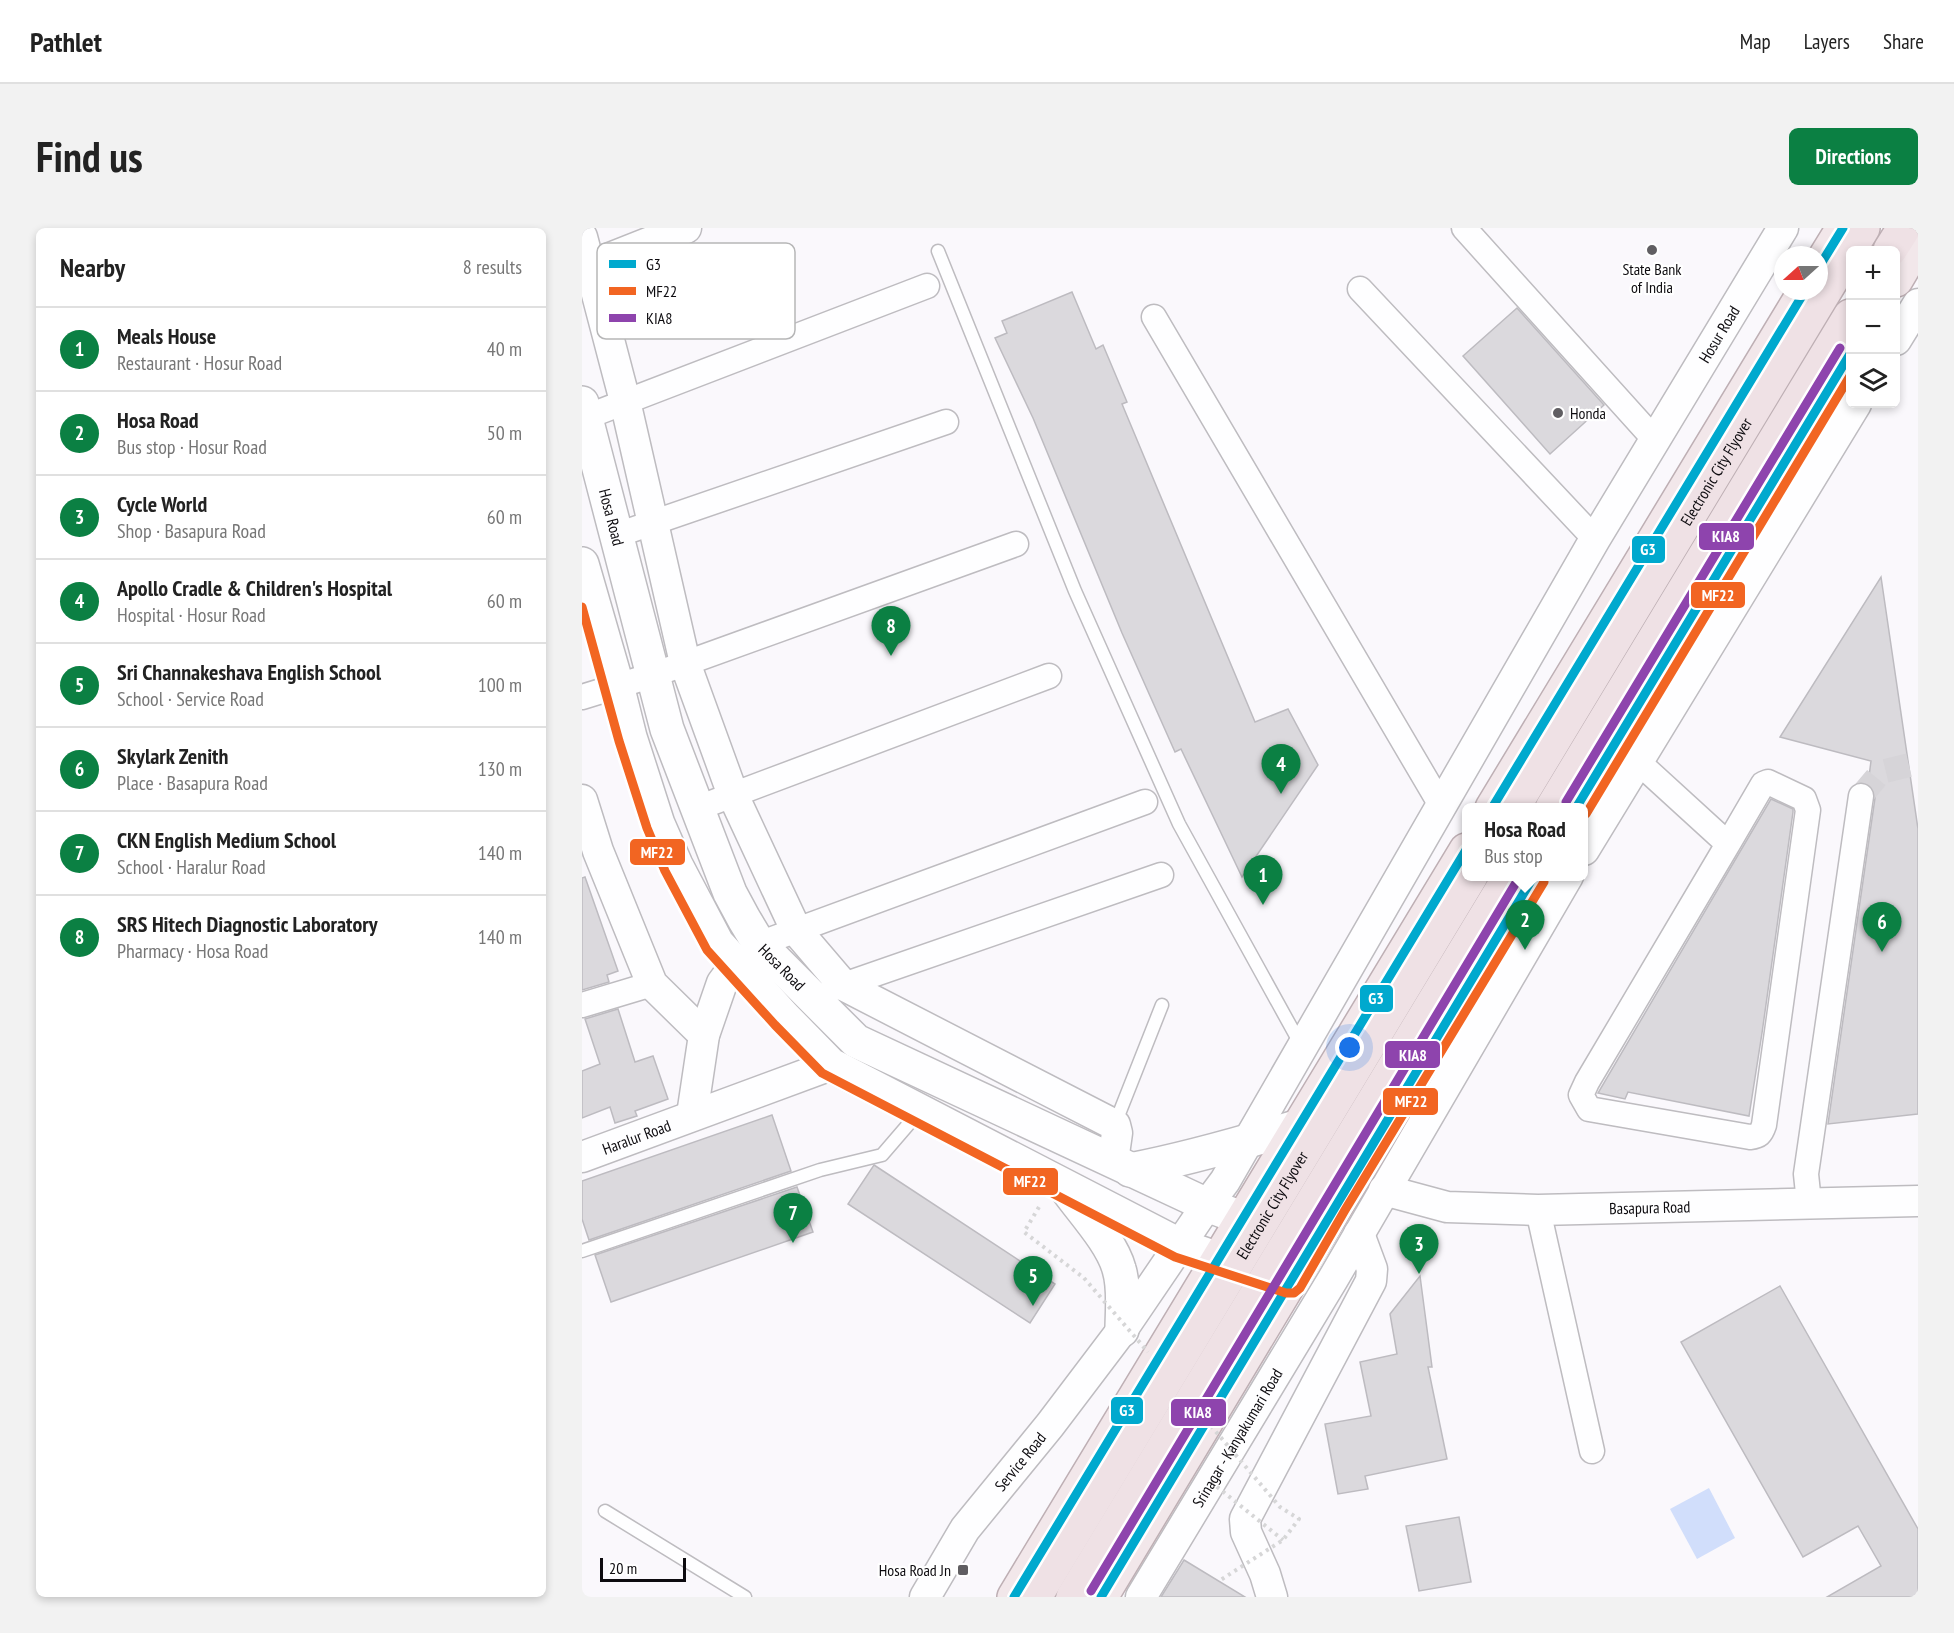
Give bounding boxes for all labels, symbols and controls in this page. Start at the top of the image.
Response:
text: Pathlet [30,23,102,60]
text: Map [1740,28,1771,55]
text: Layers [1804,28,1850,55]
text: Share [1883,28,1924,55]
button: Directions [1789,128,1918,185]
text: Find us [36,129,143,184]
legend [597,243,795,339]
marker: State Bank of India [1645,243,1659,257]
north arrow [1774,246,1828,300]
map controls [1846,246,1900,408]
button: + [1846,246,1900,300]
text: Nearby [60,251,125,284]
text: 8 results [463,254,522,280]
text: G3 [646,254,661,274]
place label: State Bank of India [1622,259,1682,297]
text: MF22 [646,281,677,301]
button: − [1846,300,1900,354]
street label: Hosur Road [1694,302,1744,366]
text: KIA8 [646,308,672,328]
text: Meals House [117,322,216,350]
text: 1 [75,336,84,362]
text: 40 m [487,336,522,362]
text: Restaurant · Hosur Road [117,350,282,376]
button: layers [1846,354,1900,408]
place label: Honda [1570,403,1606,423]
text: Hosa Road [117,406,199,434]
marker: Honda [1551,406,1565,420]
street label: Electronic City Flyover [1676,413,1757,529]
text: 2 [75,420,84,446]
text: 50 m [487,420,522,446]
text: Bus stop · Hosur Road [117,434,267,460]
street label: Hosa Road [595,487,629,548]
text: Cycle World [117,490,207,518]
text: 3 [75,504,84,530]
text: 60 m [487,504,522,530]
text: Shop · Basapura Road [117,518,266,544]
line badge: KIA8 [1698,522,1755,551]
text: KIA8 [1712,526,1740,546]
line badge: G3 [1631,535,1666,564]
text: G3 [1640,539,1656,559]
text: Apollo Cradle & Children's Hospital [117,574,392,602]
line badge: MF22 [1690,581,1746,609]
text: MF22 [1702,585,1734,605]
text: 4 [75,588,84,614]
text: 60 m [487,588,522,614]
text: Hospital · Hosur Road [117,602,266,628]
pin: 8 [872,606,910,656]
text: Sri Channakeshava English School [117,658,381,686]
text: 5 [75,672,84,698]
text: 100 m [478,672,522,698]
text: School · Service Road [117,686,264,712]
text: Skylark Zenith [117,742,228,770]
pin: 4 [1262,744,1300,794]
text: 6 [75,756,84,782]
text: 130 m [478,756,522,782]
text: Place · Basapura Road [117,770,268,796]
popup [1462,803,1588,881]
text: Hosa Road [1484,815,1566,843]
text: CKN English Medium School [117,826,336,854]
line badge: MF22 [629,838,686,866]
text: 7 [75,840,84,866]
text: 140 m [478,840,522,866]
text: MF22 [641,842,673,862]
text: Bus stop [1484,843,1543,869]
text: School · Haralur Road [117,854,266,880]
pin: 1 [1244,856,1282,905]
pin: 2 [1506,900,1544,950]
pin: 6 [1862,902,1902,952]
text: SRS Hitech Diagnostic Laboratory [117,910,377,938]
text: 8 [75,924,84,950]
text: 140 m [478,924,522,950]
text: Pharmacy · Hosa Road [117,938,268,964]
street label: Hosa Road [755,940,810,995]
line badge: G3 [1359,984,1394,1013]
text: G3 [1368,988,1384,1008]
your location [1335,1033,1364,1062]
line badge: KIA8 [1384,1040,1441,1069]
text: KIA8 [1399,1045,1427,1065]
line badge: MF22 [1382,1087,1439,1116]
text: MF22 [1395,1091,1427,1111]
street label: Haralur Road [599,1115,674,1159]
street label: Electronic City Flyover [1232,1147,1313,1263]
line badge: MF22 [1002,1167,1059,1196]
text: MF22 [1014,1171,1046,1191]
pin: 7 [774,1194,812,1243]
street label: Basapura Road [1609,1196,1691,1218]
pin: 3 [1400,1224,1438,1274]
pin: 5 [1014,1256,1052,1306]
street label: Srinagar - Kanyakumari Road [1188,1365,1287,1511]
line badge: G3 [1110,1396,1144,1425]
line badge: KIA8 [1170,1398,1227,1427]
text: G3 [1119,1400,1135,1420]
text: KIA8 [1184,1402,1212,1422]
street label: Service Road [990,1428,1050,1495]
scale bar [600,1555,686,1582]
text: 20 m [609,1558,637,1578]
place label: Hosa Road Jn [879,1560,951,1580]
marker: Hosa Road Jn [956,1563,970,1577]

